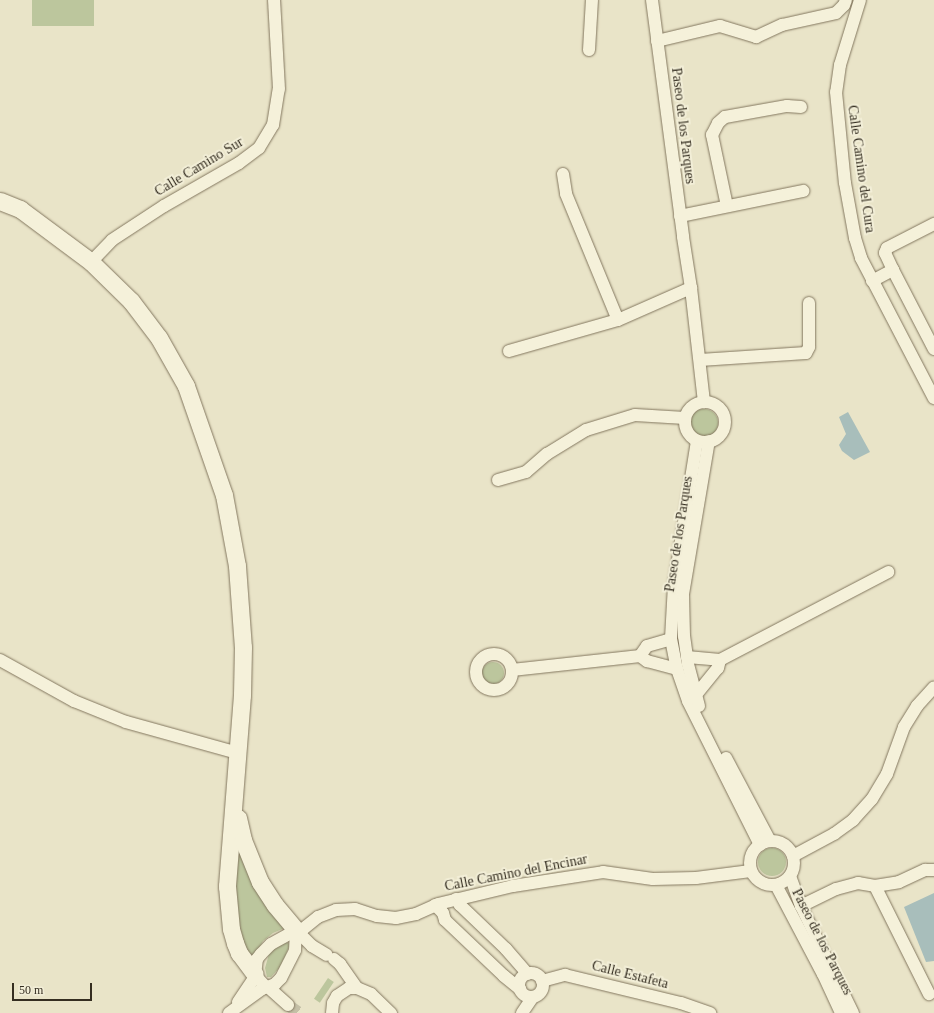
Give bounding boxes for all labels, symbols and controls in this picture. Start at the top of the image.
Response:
street label: Paseo de los Parques [668,67,698,185]
street label: Calle Camino del Cura [844,104,878,234]
street label: Calle Camino Sur [152,134,246,200]
street label: Paseo de los Parques [662,475,696,593]
street label: Calle Camino del Encinar [443,851,589,895]
street label: Paseo de los Parques [788,886,856,998]
street label: Calle Estafeta [590,957,670,993]
scale bar [14,975,94,1001]
text: 50 m [19,983,43,997]

